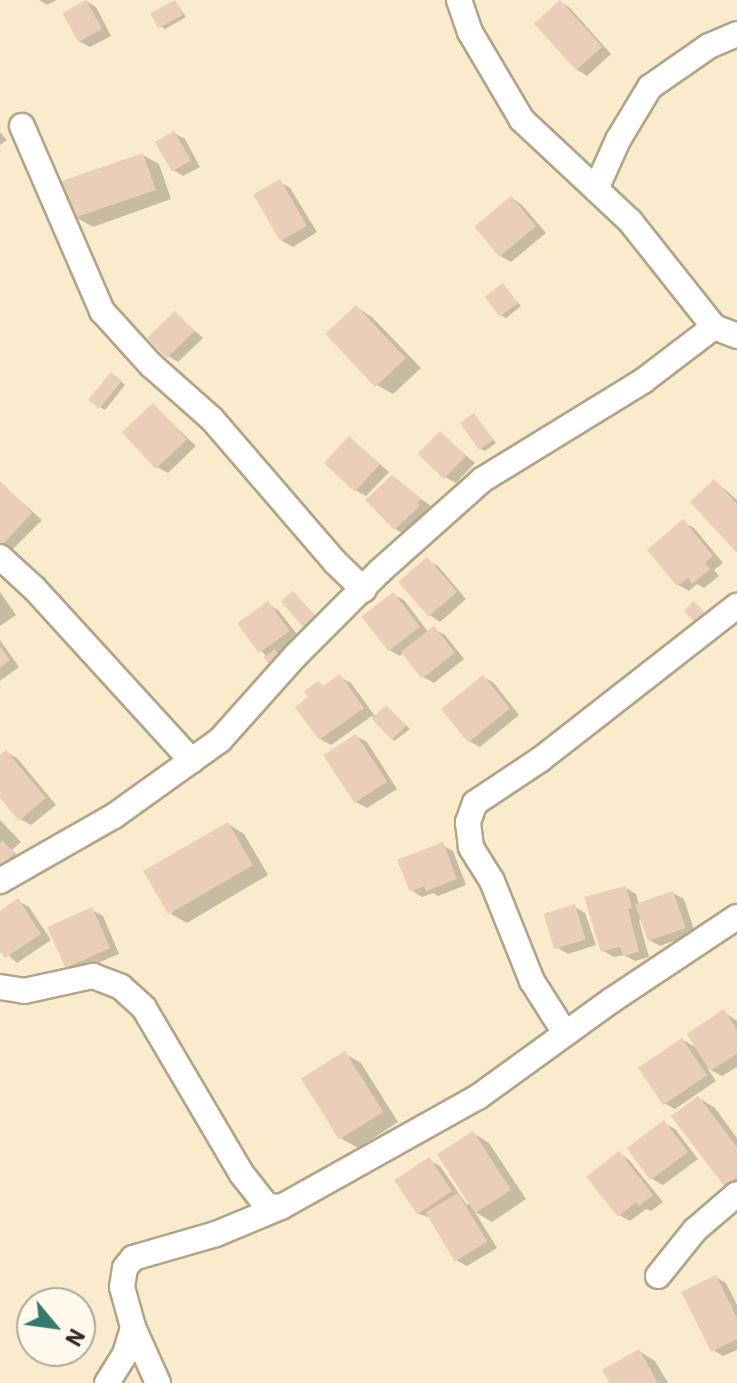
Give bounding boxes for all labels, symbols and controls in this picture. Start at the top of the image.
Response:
north arrow [16,1287,96,1367]
text: N [59,1324,92,1352]

